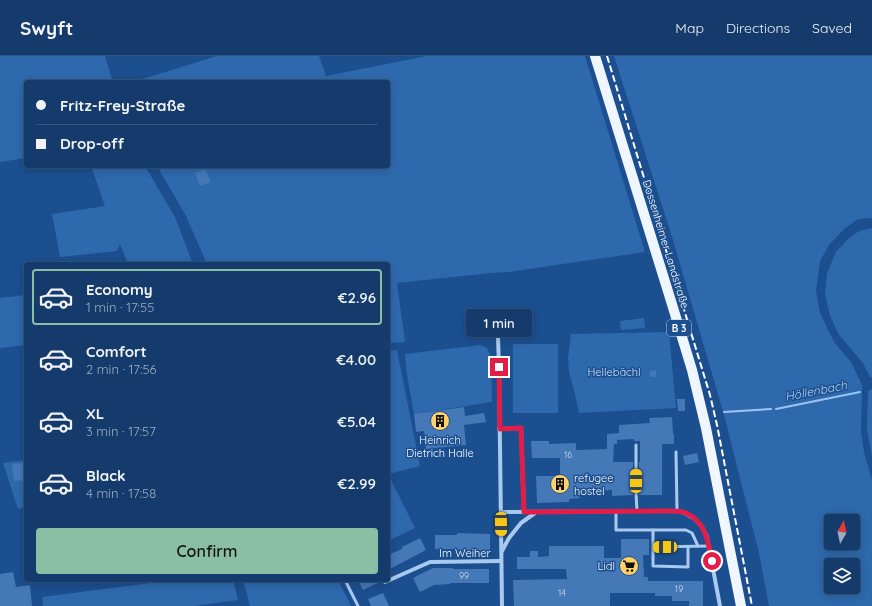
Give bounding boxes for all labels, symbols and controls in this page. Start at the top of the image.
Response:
text: Swyft [20,16,73,40]
text: Map [675,19,704,37]
text: Directions [726,19,790,37]
text: Saved [812,19,852,37]
text: Fritz-Frey-Straße [60,96,185,115]
text: Drop-off [60,134,124,153]
street label: Dossenheimer Landstraße [640,178,692,310]
icon: car [38,279,74,315]
text: Economy [86,280,153,299]
text: €2.96 [338,288,376,307]
text: 1 min · 17:55 [86,299,154,315]
callout: 1 min [466,309,532,337]
text: 1 min [483,315,515,331]
road number: B 3 [667,320,691,336]
icon: car [38,341,74,377]
text: Comfort [86,342,147,361]
text: €4.00 [336,350,376,369]
route end [490,358,508,376]
text: 2 min · 17:56 [86,361,157,377]
park label: Hellebächl [587,365,641,379]
water label: Höllenbach [784,377,848,404]
icon: car [38,403,74,439]
text: XL [86,404,104,423]
building icon: Heinrich Dietrich Halle [429,410,451,432]
text: €5.04 [337,412,376,431]
text: 3 min · 17:57 [86,423,156,439]
place label: Heinrich Dietrich Halle [406,433,474,460]
house number: 16 [564,449,572,460]
icon: car [38,465,74,501]
text: Black [86,466,126,485]
car [630,469,642,493]
place label: refugee hostel [574,471,613,498]
building icon: refugee hostel [549,473,571,495]
text: €2.99 [338,474,376,493]
text: 4 min · 17:58 [86,485,156,501]
car [495,512,507,536]
north arrow [824,514,860,550]
map controls [824,514,860,594]
button: Confirm [36,528,378,574]
car [653,541,677,553]
street label: Im Weiher [439,546,492,560]
route start [703,552,721,570]
supermarket icon: Lidl [618,555,640,577]
button: layers [824,558,860,594]
place label: Lidl [598,559,615,573]
house number: 99 [459,570,469,581]
house number: 19 [675,583,683,594]
house number: 14 [558,587,566,598]

